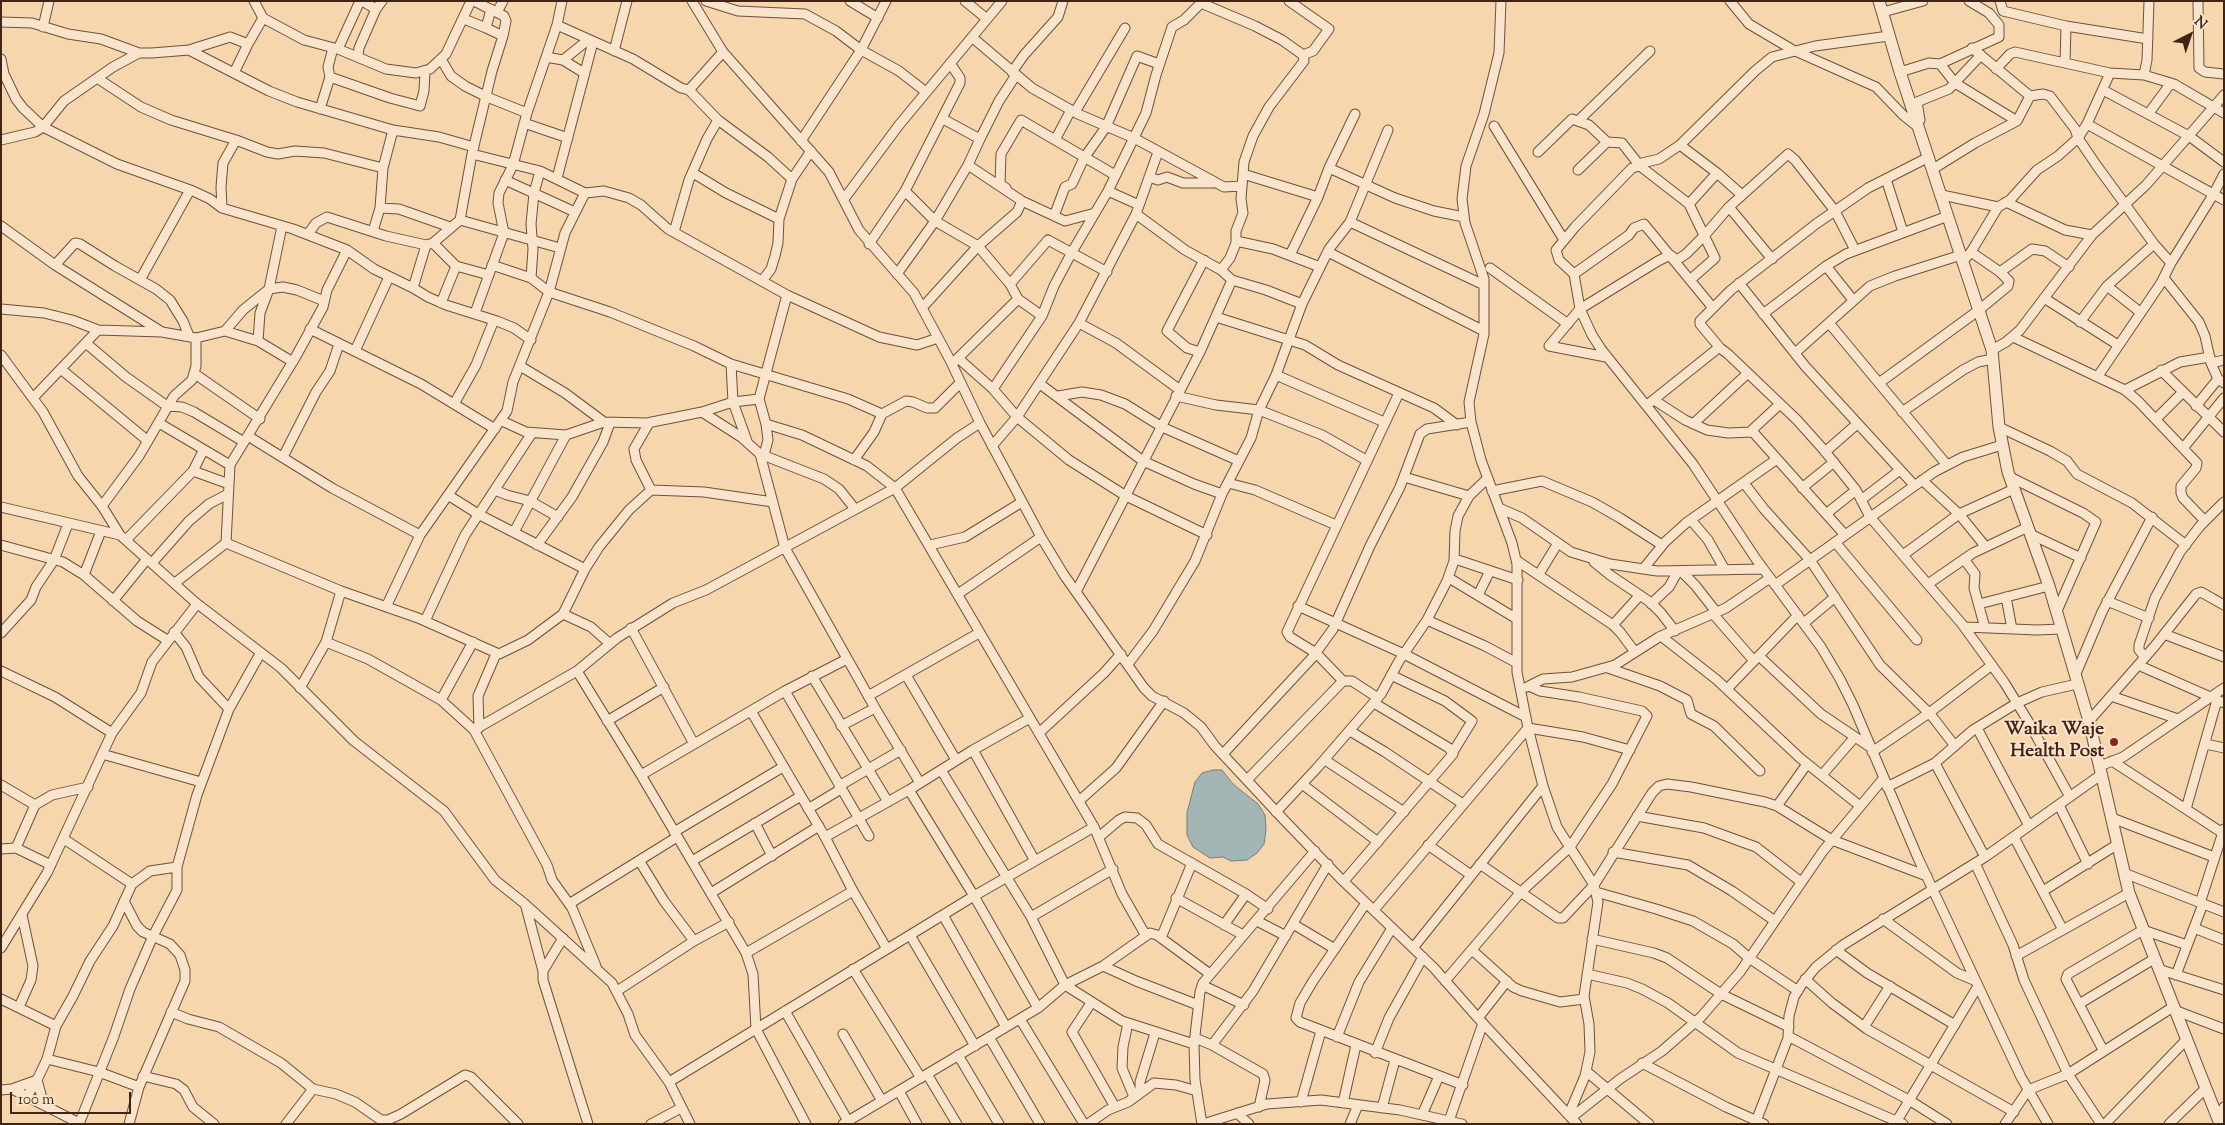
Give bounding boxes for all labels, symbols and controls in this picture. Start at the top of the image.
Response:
north arrow [2165,10,2215,60]
text: N [2189,12,2211,35]
place label: Waika Waje Health Post [2004,720,2104,764]
marker: Waika Waje Health Post [2108,736,2120,748]
scale bar [12,1082,134,1114]
text: 100 m [18,1090,54,1111]

